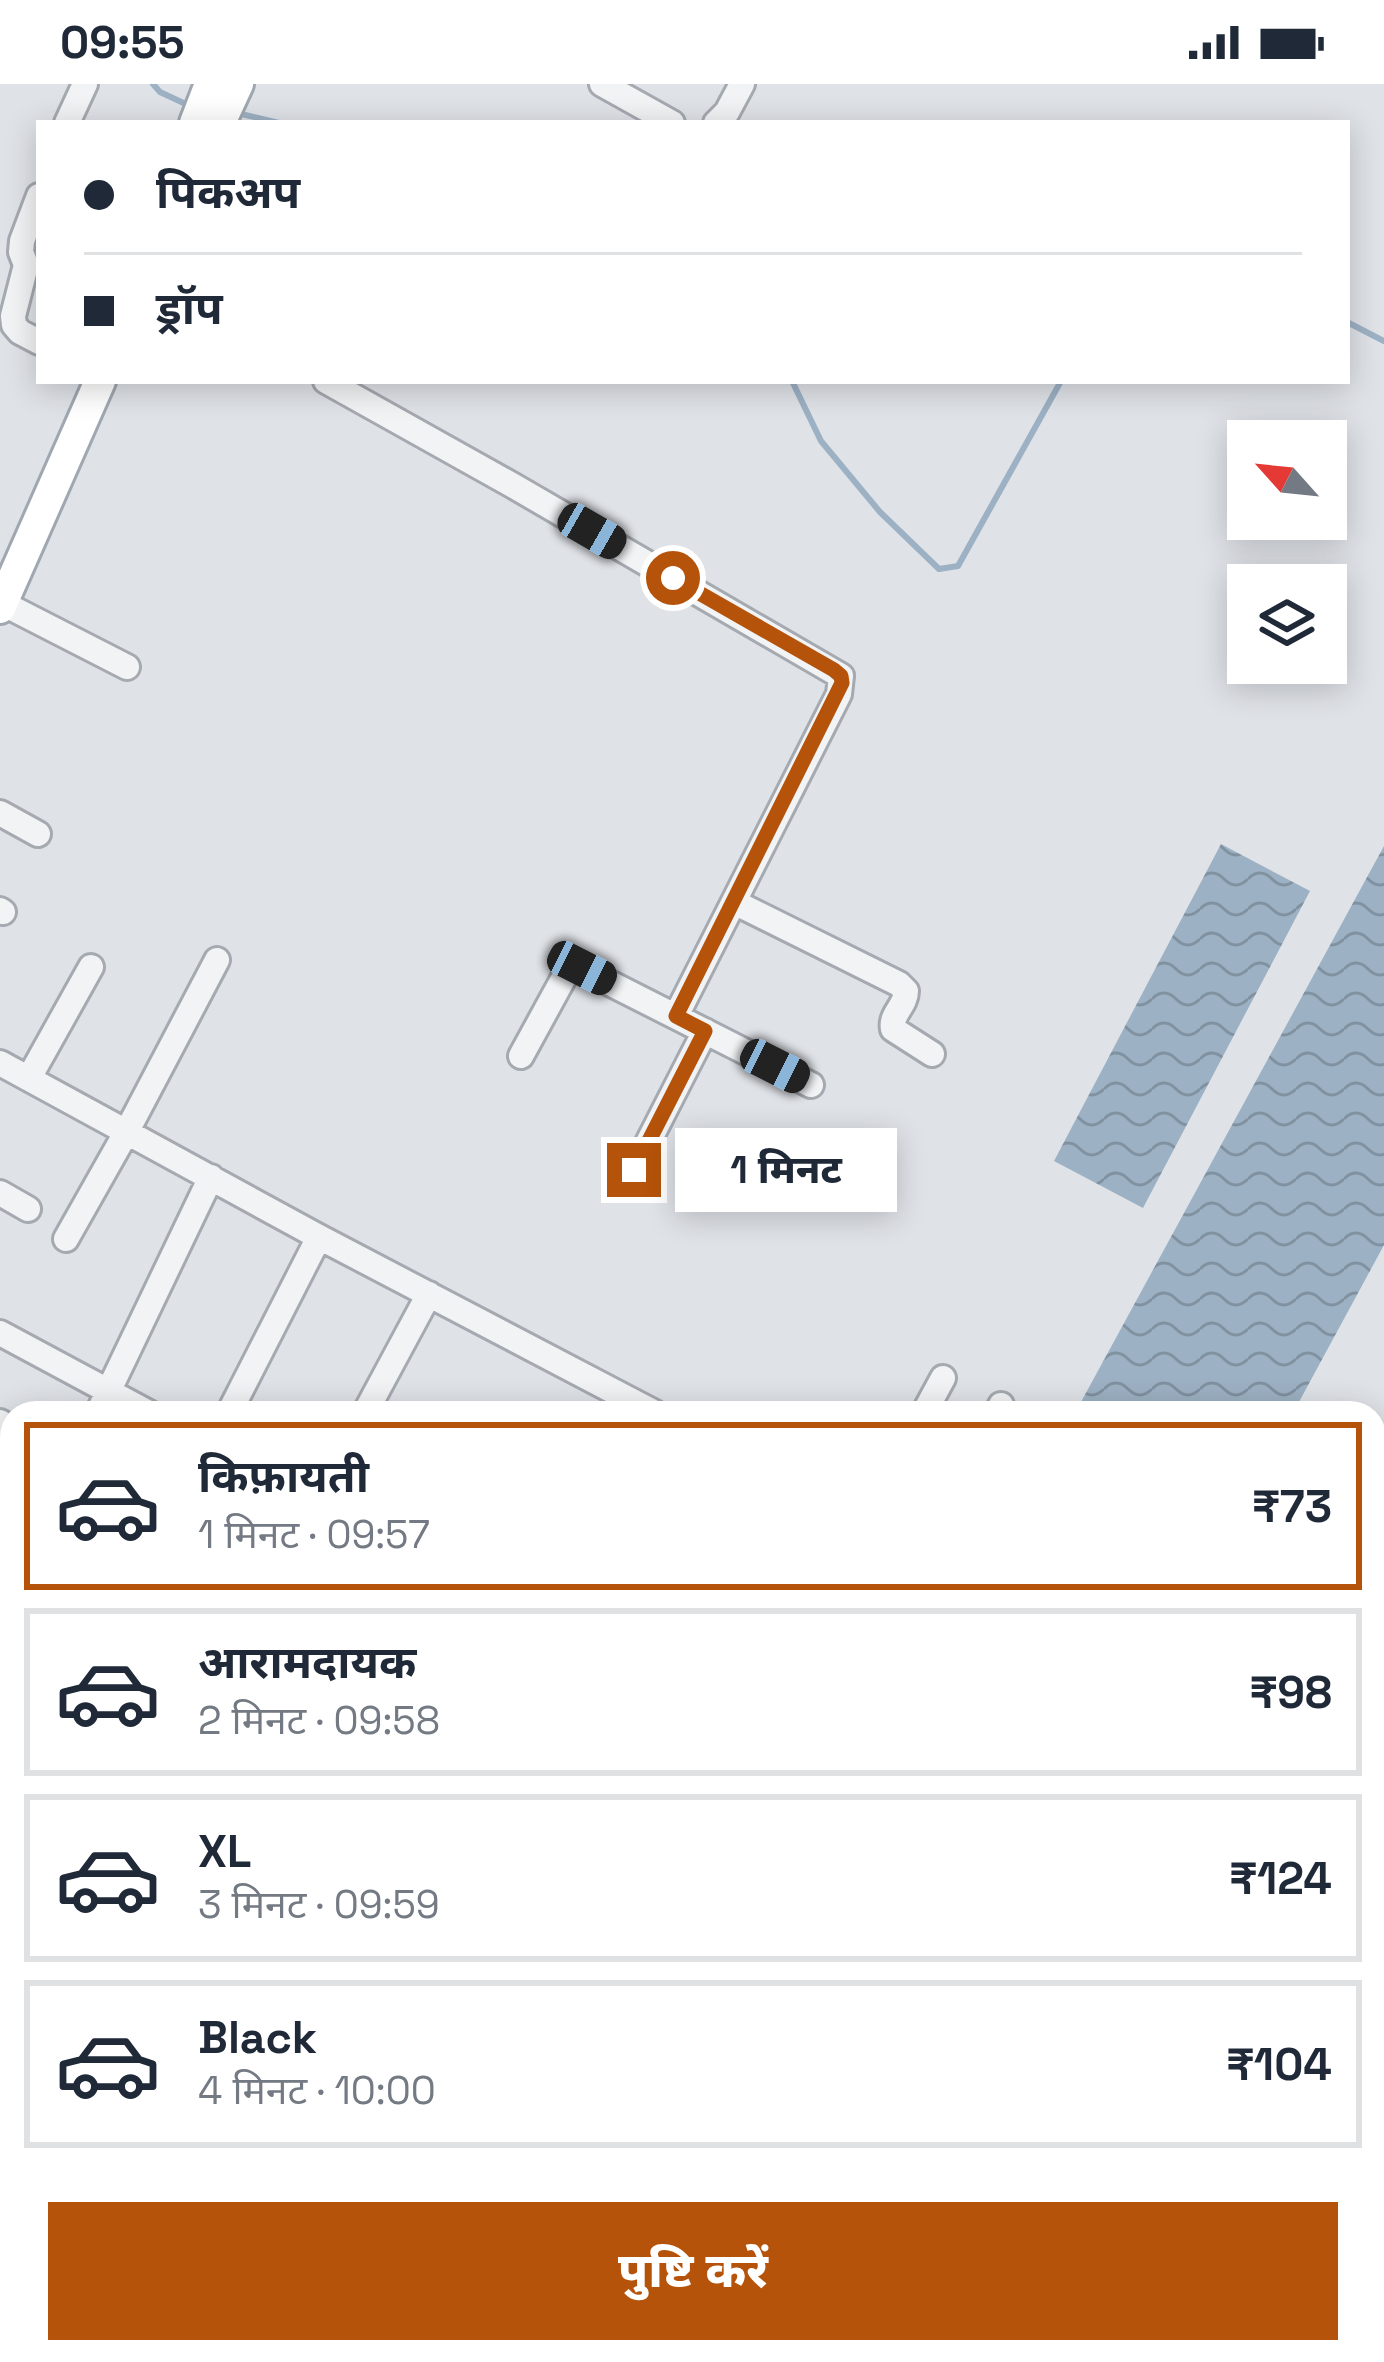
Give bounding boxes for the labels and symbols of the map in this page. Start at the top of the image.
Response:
north arrow [1227,420,1347,540]
car [552,497,632,565]
route start [646,551,700,605]
car [542,936,622,1000]
car [735,1034,815,1098]
callout: 1 मिनट [676,1128,898,1212]
route end [607,1143,661,1197]

